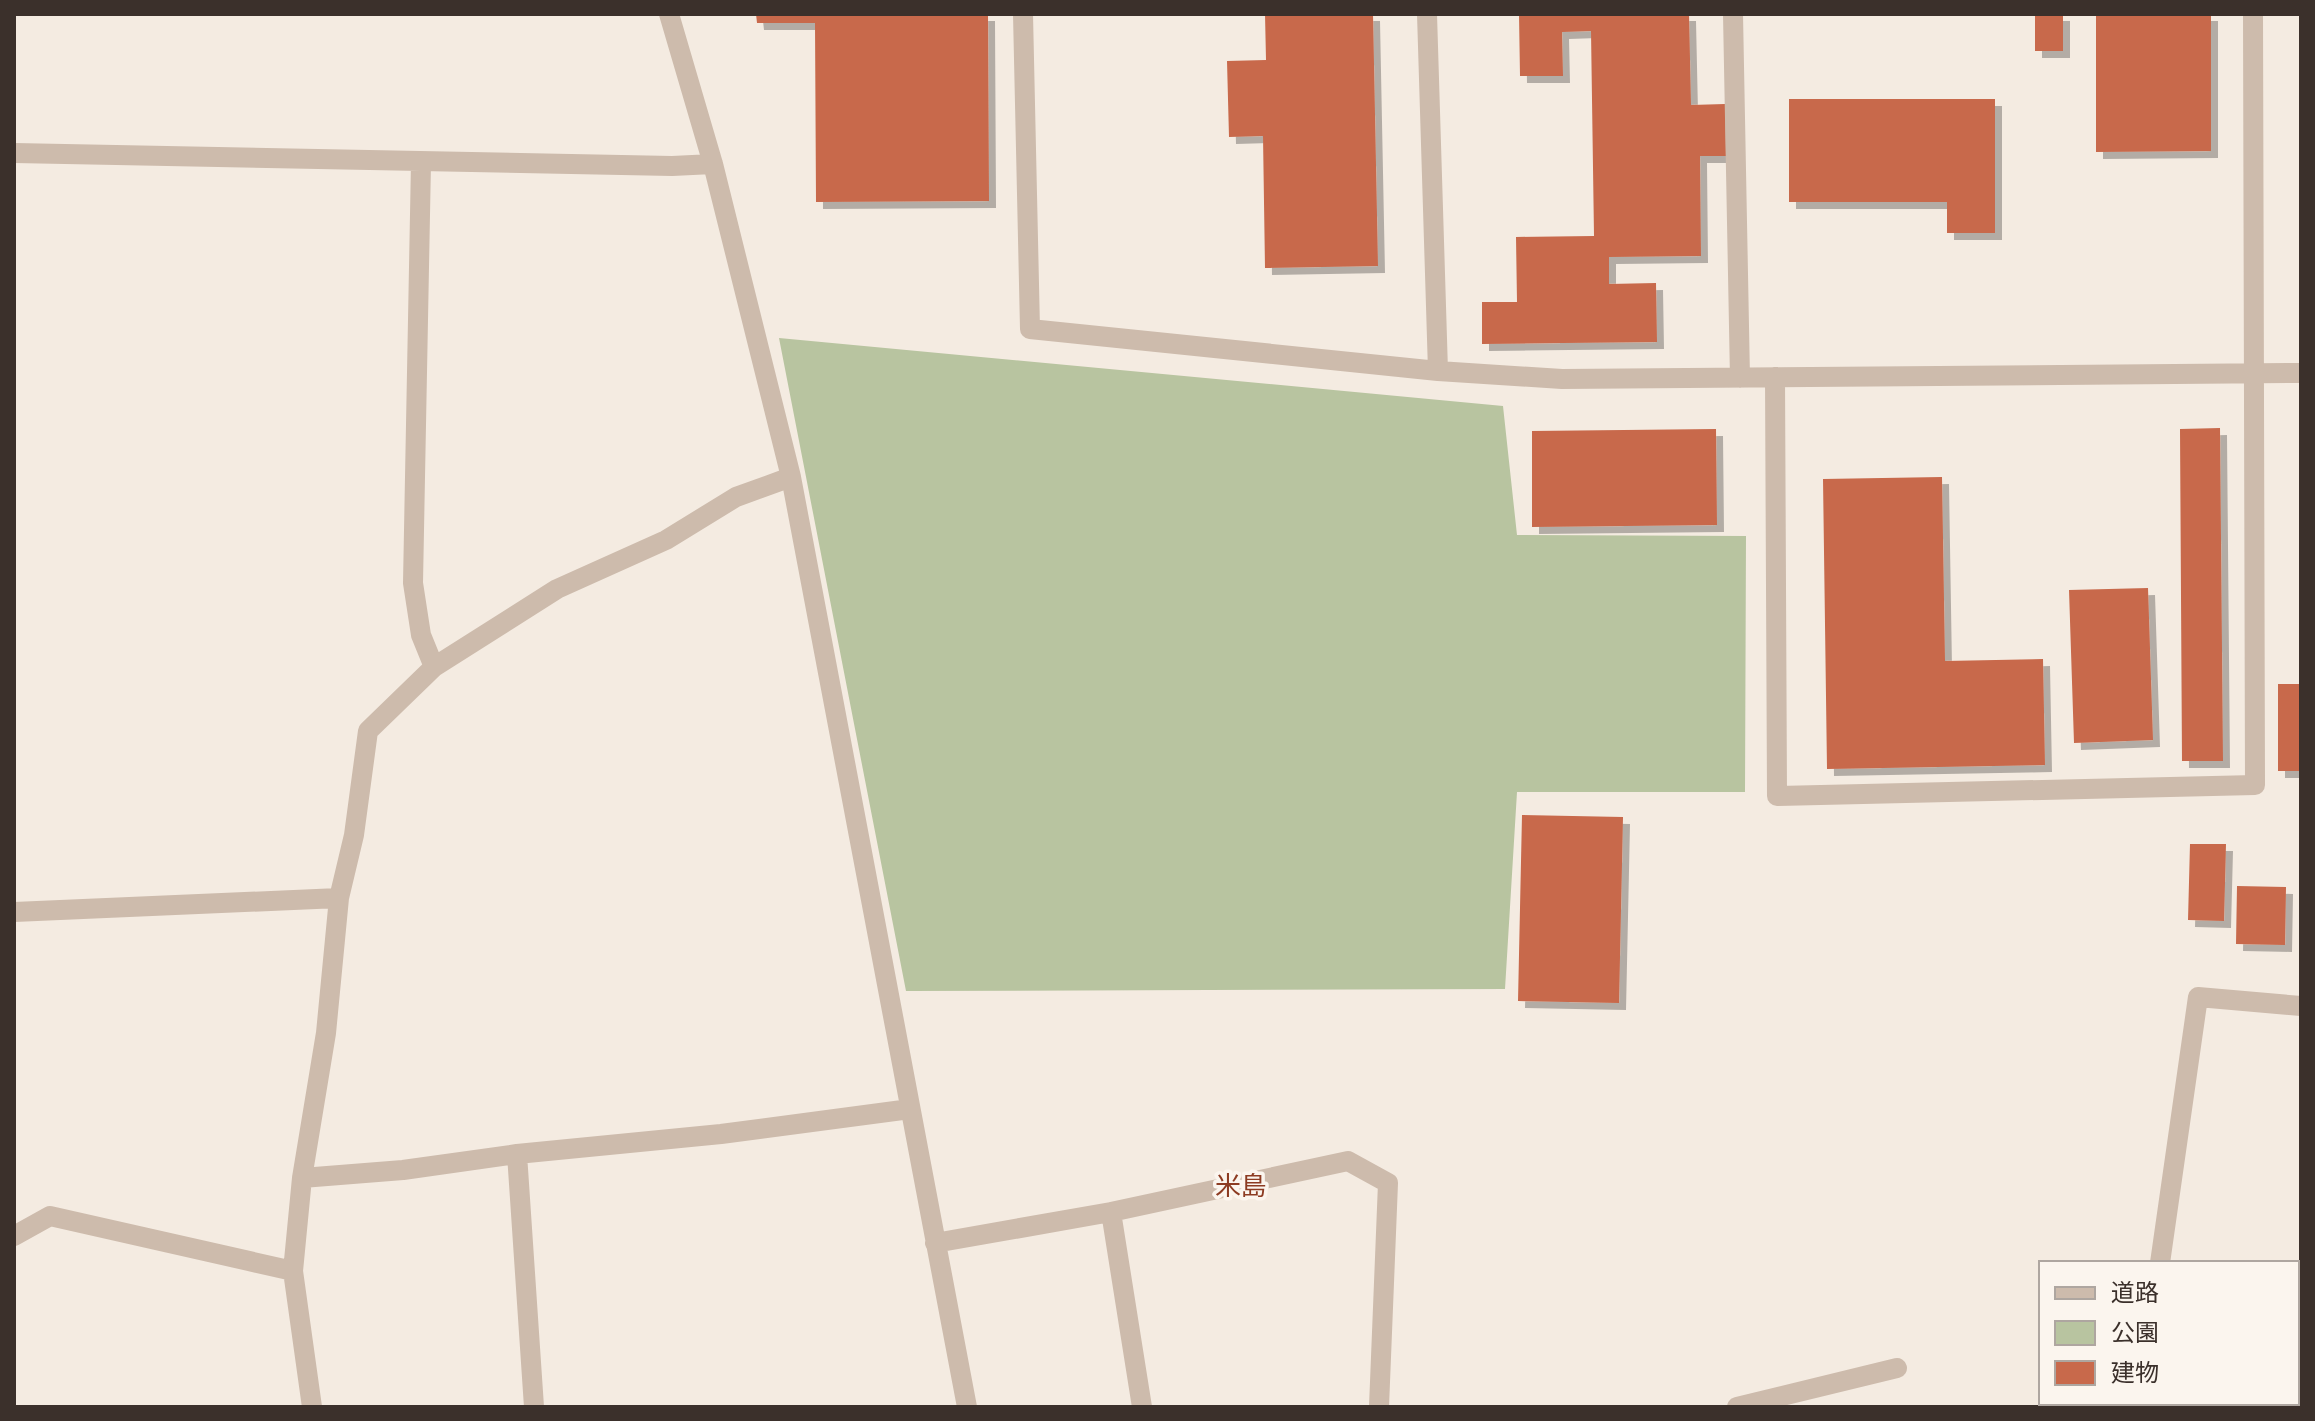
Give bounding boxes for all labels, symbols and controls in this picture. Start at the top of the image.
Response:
district label: 米島 [1215,1167,1267,1203]
legend [2039,1261,2299,1405]
text: 道路 [2111,1275,2159,1308]
text: 公園 [2111,1315,2159,1348]
text: 建物 [2111,1355,2159,1388]

